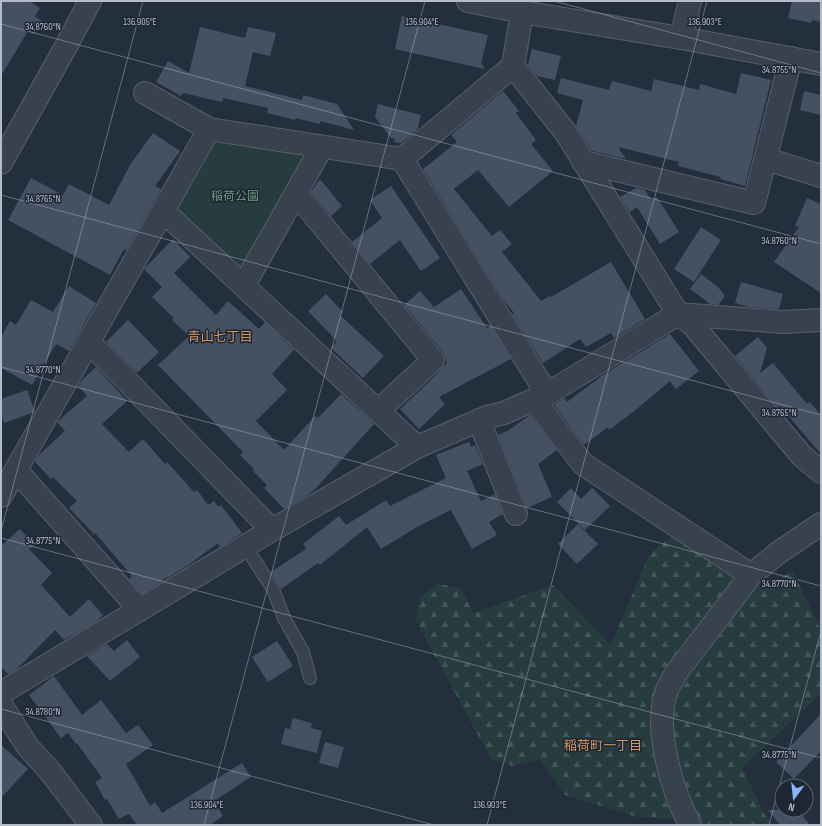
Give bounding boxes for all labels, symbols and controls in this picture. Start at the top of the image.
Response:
text: 136.905°E [123,16,157,28]
text: 136.904°E [405,16,439,28]
text: 136.903°E [688,16,722,28]
text: 34.8760°N [25,21,61,33]
text: 34.8755°N [762,64,796,76]
park label: 稲荷公園 [211,189,259,204]
text: 34.8765°N [25,193,61,205]
text: 34.8760°N [761,235,797,247]
district label: 青山七丁目 [187,329,253,345]
text: 34.8770°N [25,364,61,376]
text: 34.8765°N [761,407,797,419]
text: 34.8775°N [26,535,60,547]
text: 34.8770°N [761,578,797,590]
text: 34.8780°N [25,706,61,718]
district label: 稲荷町一丁目 [564,738,642,754]
text: 34.8775°N [762,749,796,761]
north arrow [774,778,814,818]
text: 136.904°E [190,799,224,811]
text: 136.903°E [473,799,507,811]
text: N [787,800,796,814]

